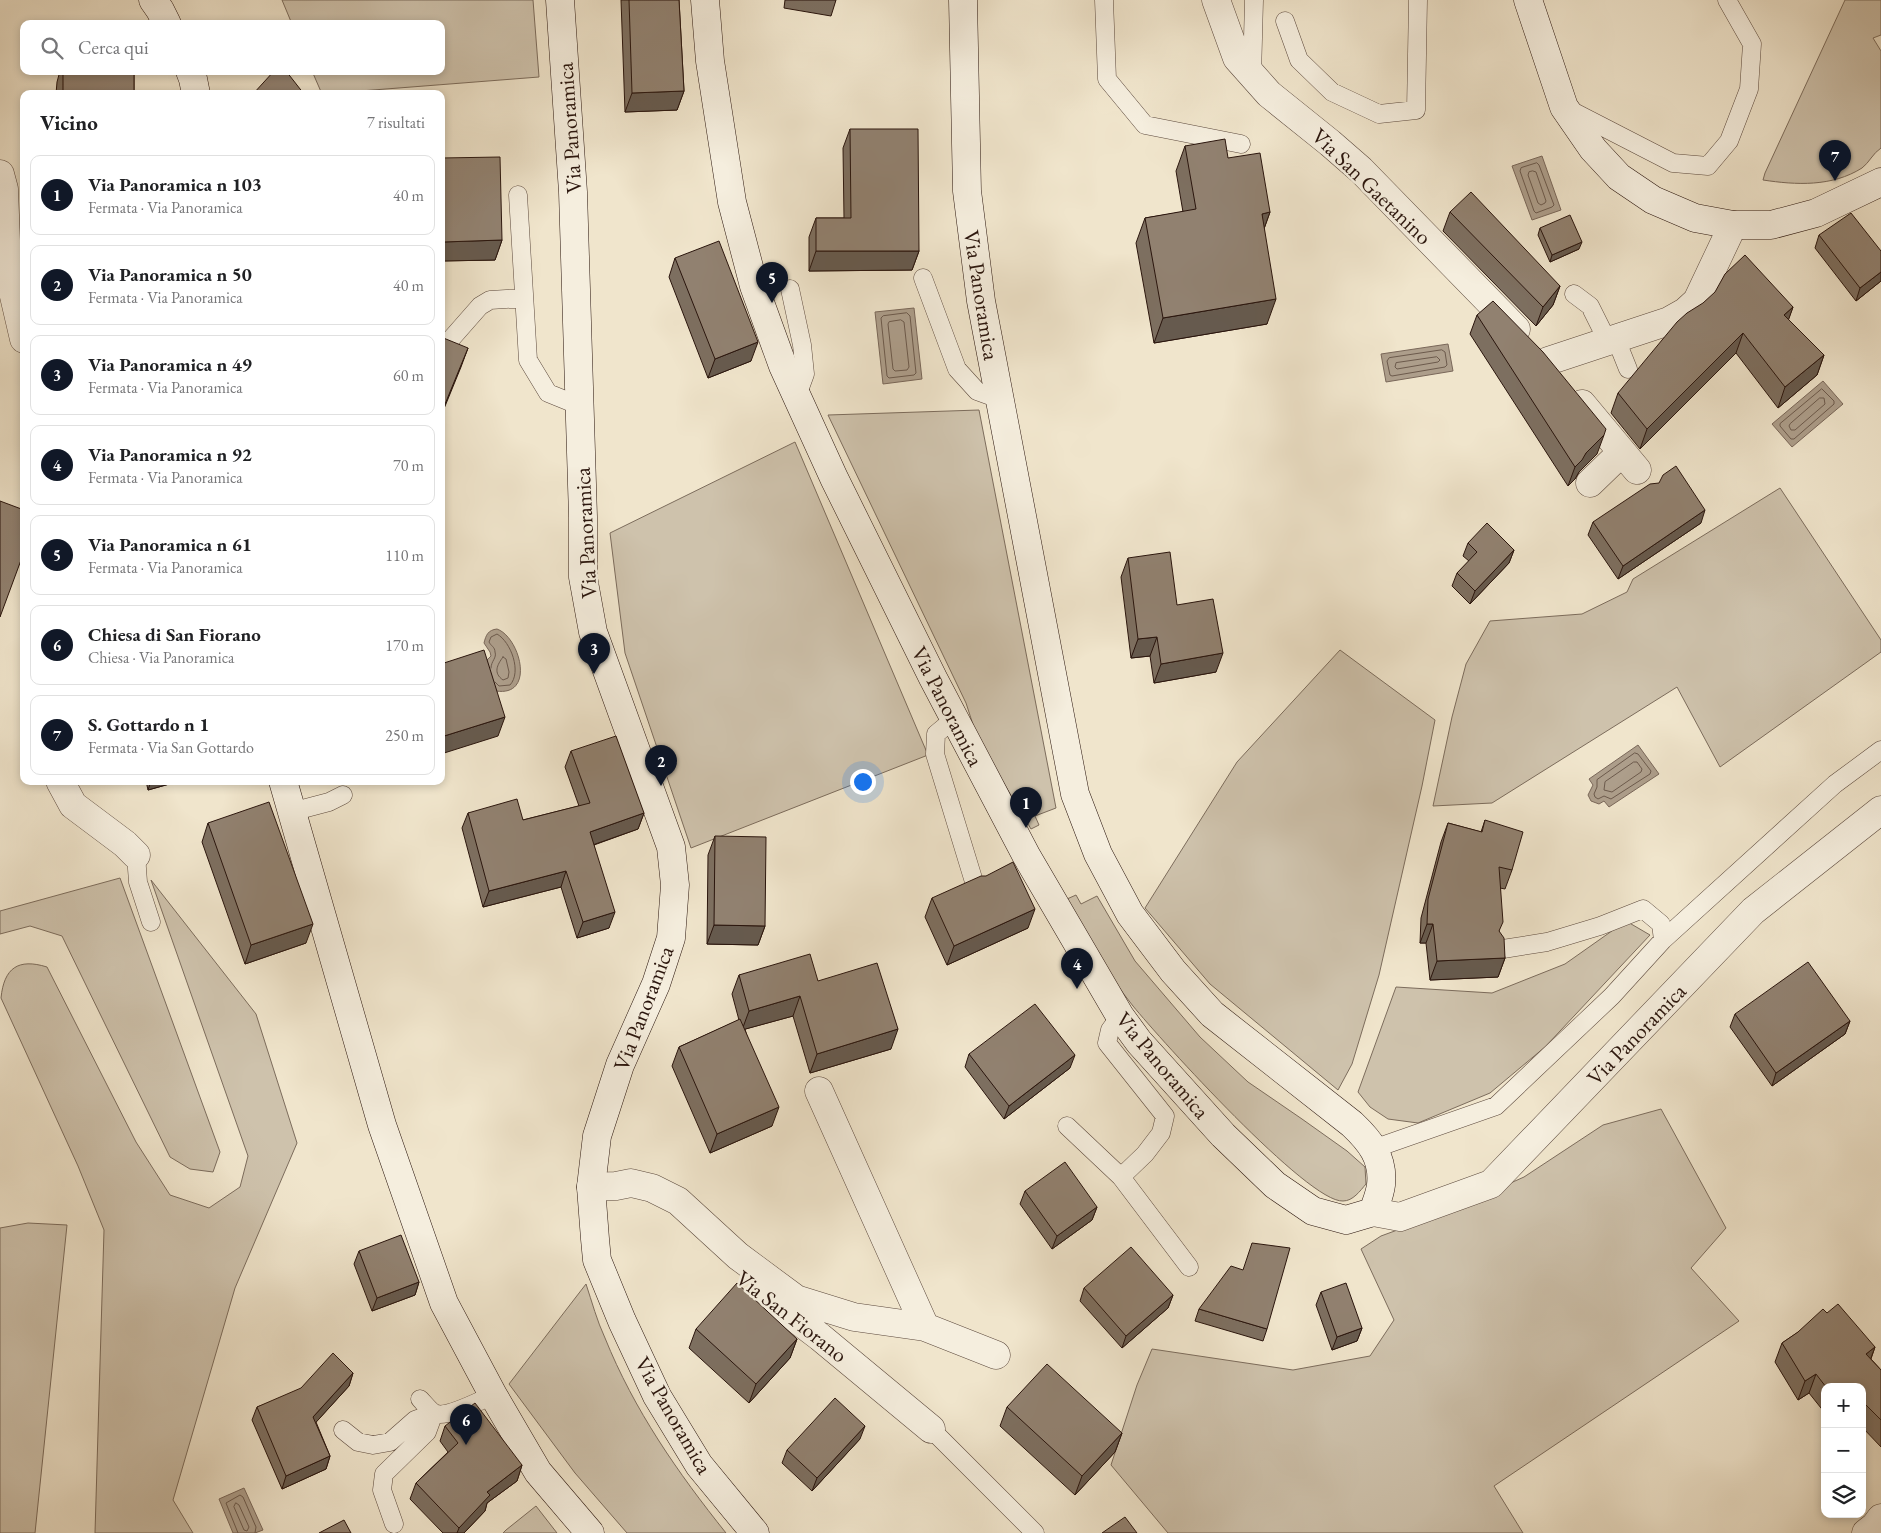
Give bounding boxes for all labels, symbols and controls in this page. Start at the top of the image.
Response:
search box [20,20,445,75]
icon: search [38,34,66,62]
text: Cerca qui [78,35,149,60]
street label: Via Panoramica [550,61,589,194]
text: Vicino [40,109,98,136]
text: 7 risultati [367,112,425,133]
street label: Via San Gaetanino [1305,122,1438,251]
pin: 7 [1819,140,1851,181]
text: Via Panoramica n 103 [88,172,262,197]
text: 1 [53,185,61,206]
text: 40 m [393,185,424,206]
text: Fermata · Via Panoramica [88,197,243,218]
street label: Via Panoramica [957,228,1006,362]
text: Via Panoramica n 50 [88,262,252,287]
pin: 5 [756,262,788,303]
text: 2 [53,275,61,296]
text: 40 m [393,275,424,296]
text: Fermata · Via Panoramica [88,287,243,308]
text: Via Panoramica n 49 [88,352,252,377]
text: 3 [53,365,61,386]
text: 60 m [393,365,424,386]
text: Fermata · Via Panoramica [88,377,243,398]
text: Via Panoramica n 92 [88,442,252,467]
text: 4 [53,455,61,476]
text: 70 m [393,455,424,476]
street label: Via Panoramica [568,466,603,599]
text: Fermata · Via Panoramica [88,467,243,488]
text: Via Panoramica n 61 [88,532,252,557]
text: 5 [53,545,61,566]
text: 110 m [385,545,424,566]
text: Fermata · Via Panoramica [88,557,243,578]
text: Chiesa di San Fiorano [88,622,261,647]
pin: 3 [578,633,610,674]
text: 6 [53,635,61,656]
text: 170 m [385,635,424,656]
street label: Via Panoramica [905,641,990,771]
text: Chiesa · Via Panoramica [88,647,234,668]
text: S. Gottardo n 1 [88,712,209,737]
text: 7 [53,725,61,746]
text: 250 m [385,725,424,746]
text: Fermata · Via San Gottardo [88,737,254,758]
pin: 2 [645,745,677,786]
your location [850,769,876,795]
pin: 1 [1010,787,1042,828]
street label: Via Panoramica [606,942,681,1075]
pin: 4 [1061,948,1093,989]
street label: Via Panoramica [1580,977,1693,1092]
street label: Via Panoramica [1109,1006,1216,1125]
street label: Via San Fiorano [730,1264,854,1369]
street label: Via Panoramica [628,1351,719,1480]
map controls [1821,1383,1866,1518]
button: + [1821,1383,1866,1428]
pin: 6 [450,1404,482,1445]
button: − [1821,1428,1866,1473]
button: layers [1821,1473,1866,1518]

